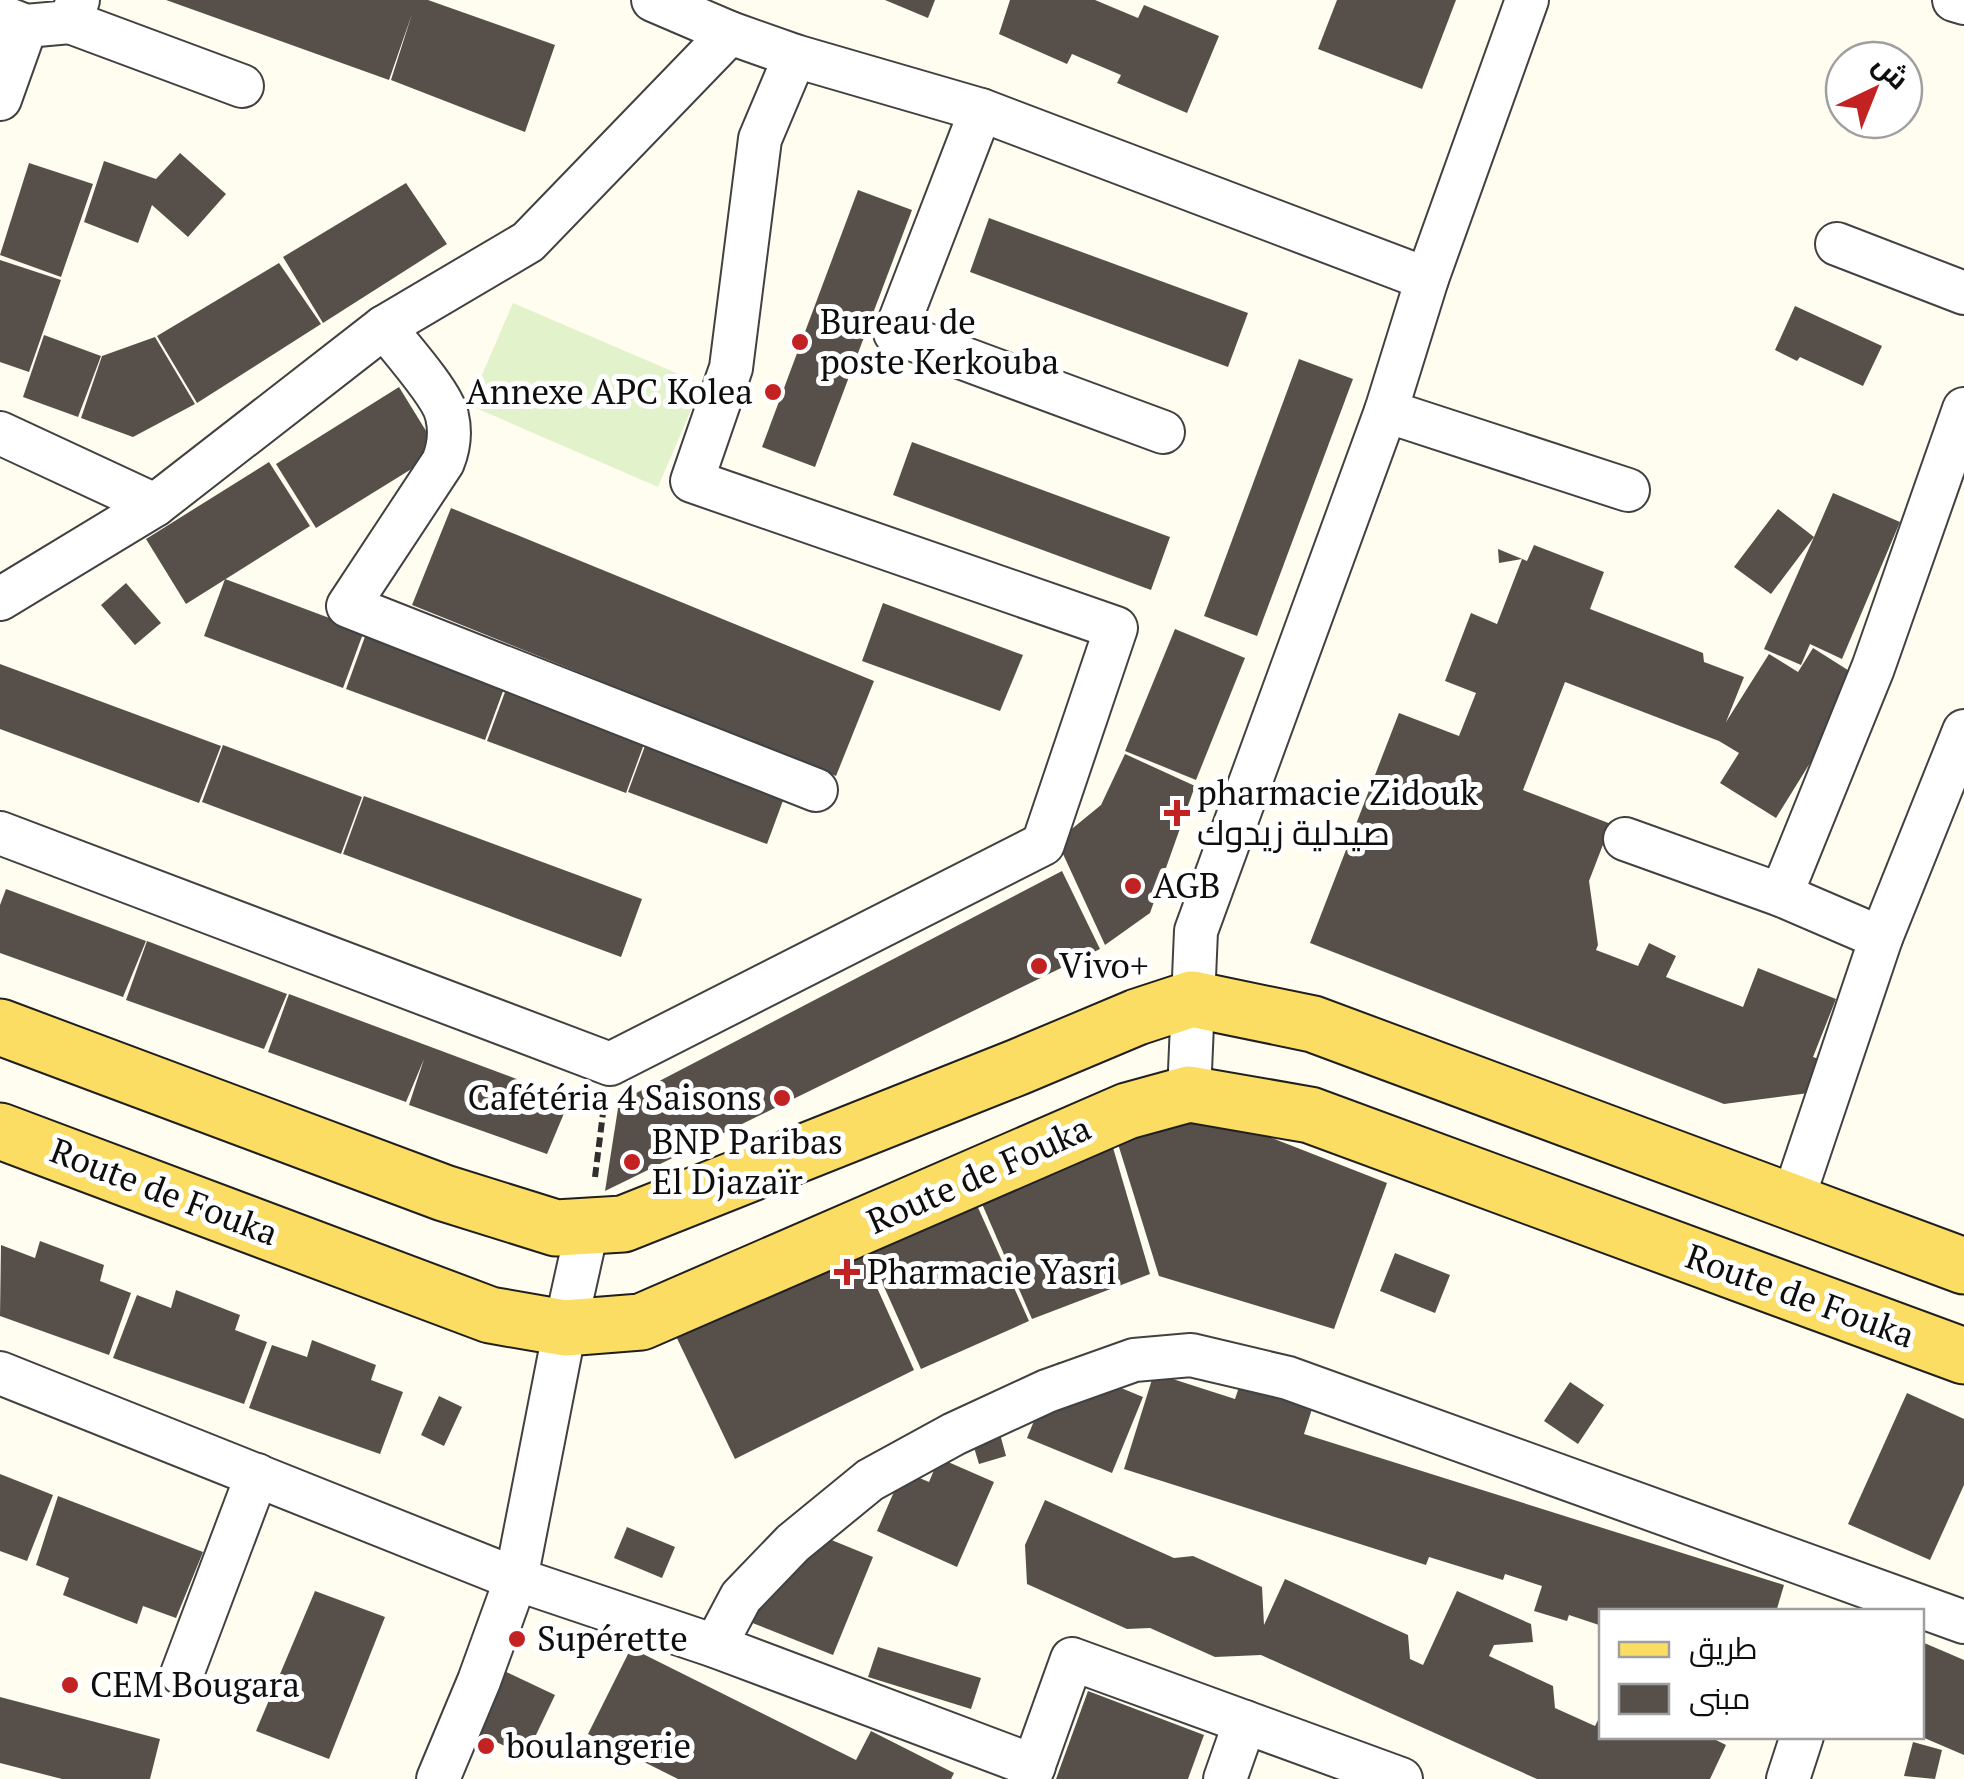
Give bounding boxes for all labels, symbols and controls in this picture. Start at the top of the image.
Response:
north arrow [1824,40,1924,140]
text: ش [1866,46,1917,97]
place label: Bureau de poste Kerkouba [820,298,1059,384]
marker: Bureau de poste Kerkouba [789,331,811,353]
place label: Annexe APC Kolea [466,368,753,414]
marker: Annexe APC Kolea [762,381,784,403]
place label: pharmacie Zidouk صيدلية زيدوك [1197,769,1479,855]
marker: pharmacie Zidouk صيدلية زيدوك [1166,802,1188,824]
place label: AGB [1153,862,1221,908]
marker: AGB [1122,875,1144,897]
place label: Vivo+ [1059,942,1149,988]
marker: Vivo+ [1028,955,1050,977]
place label: Cafétéria 4 Saisons [468,1074,762,1120]
marker: Cafétéria 4 Saisons [771,1087,793,1109]
street label: Route de Fouka [860,1104,1098,1244]
place label: BNP Paribas El Djazaïr [652,1118,843,1204]
street label: Route de Fouka [44,1127,285,1256]
marker: BNP Paribas El Djazaïr [621,1151,643,1173]
street label: Route de Fouka [1680,1232,1921,1358]
place label: Pharmacie Yasri [867,1248,1117,1294]
marker: Pharmacie Yasri [836,1261,858,1283]
legend [1599,1609,1924,1739]
place label: Supérette [537,1615,688,1661]
marker: Supérette [506,1628,528,1650]
text: طريق [1689,1628,1758,1668]
place label: CEM Bougara [90,1661,300,1707]
marker: CEM Bougara [59,1674,81,1696]
text: مبنى [1689,1678,1750,1718]
place label: boulangerie [506,1722,691,1768]
marker: boulangerie [475,1735,497,1757]

